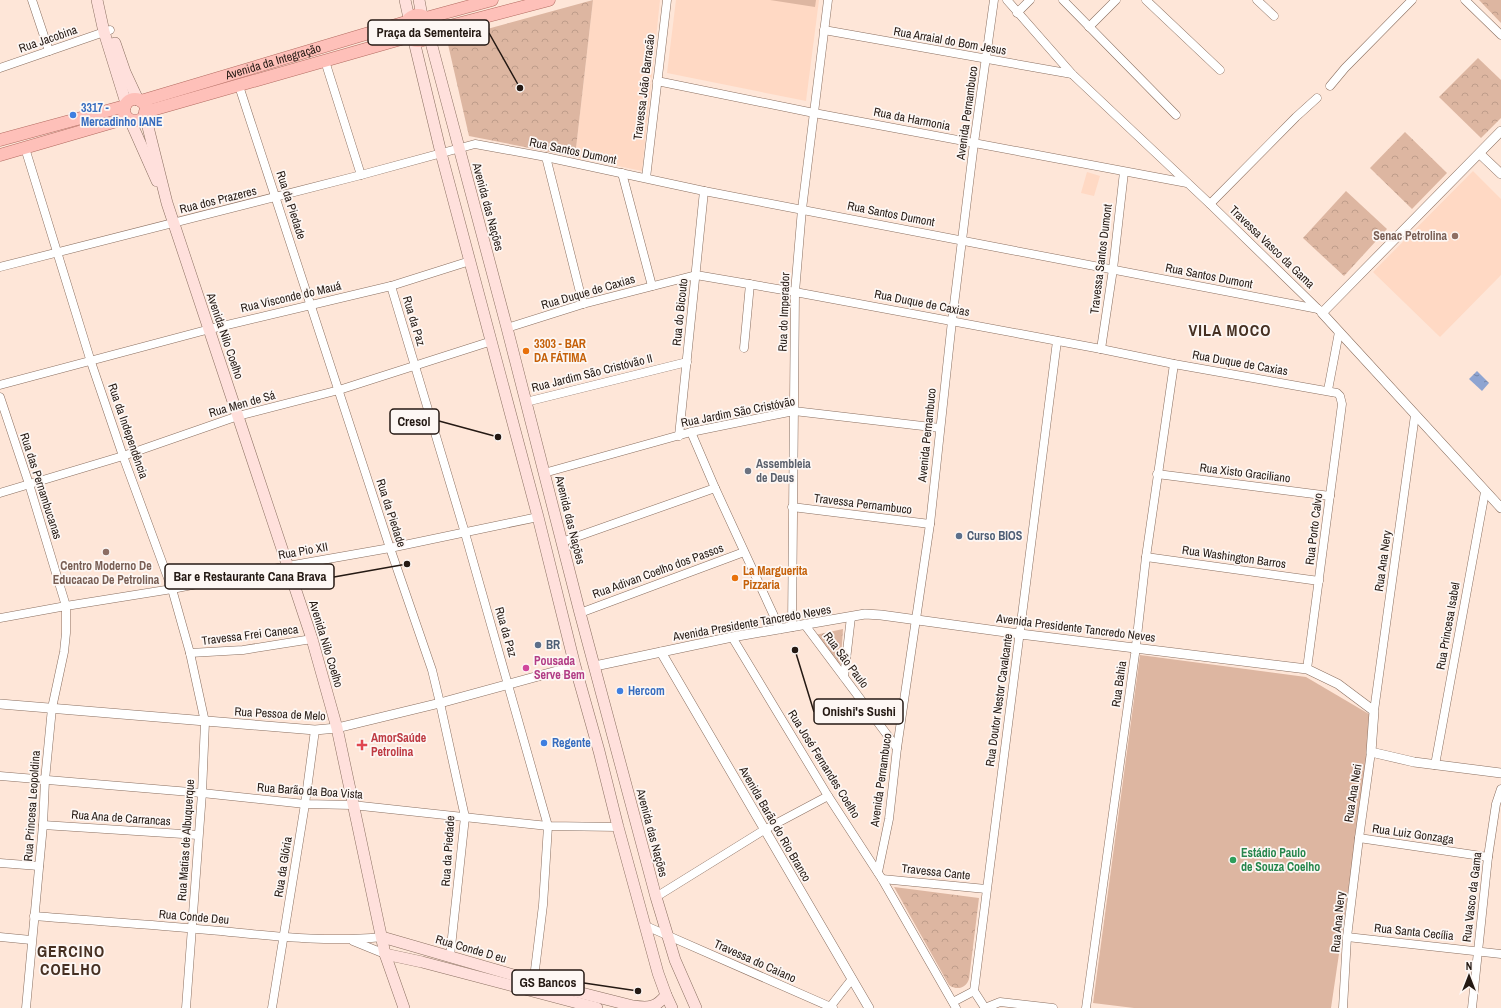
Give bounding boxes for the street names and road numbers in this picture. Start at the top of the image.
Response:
street label: Rua Jacobina [17,21,80,56]
street label: Rua Arraial do Bom Jesus [892,23,1008,59]
street label: Travessa João Barracão [630,33,658,141]
street label: Avenida da Integração [223,40,323,84]
street label: Avenida Pernambuco [952,65,981,162]
street label: Rua da Harmonia [872,104,952,134]
street label: Rua Santos Dumont [528,134,618,168]
street label: Avenida das Nações [468,160,507,253]
street label: Rua da Piedade [272,169,310,241]
street label: Rua dos Prazeres [178,183,258,217]
street label: Rua Santos Dumont [846,198,936,230]
street label: Travessa Vasco da Gama [1226,202,1318,292]
street label: Travessa Santos Dumont [1086,203,1116,315]
street label: Rua Santos Dumont [1164,260,1254,292]
street label: Rua Duque de Caxias [539,271,637,313]
street label: Rua do Imperador [775,271,793,352]
street label: Rua do Bicouto [668,277,692,347]
street label: Rua Visconde do Mauá [239,278,343,316]
street label: Rua Duque de Caxias [873,286,971,320]
street label: Avenida Nilo Coelho [202,290,247,381]
street label: Rua da Paz [399,294,429,348]
street label: Rua Duque de Caxias [1191,347,1289,379]
street label: Rua Jardim São Cristóvão II [530,350,654,396]
street label: Rua da Independência [104,381,152,481]
street label: Rua Men de Sá [207,387,278,421]
street label: Avenida Pernambuco [914,387,940,484]
street label: Rua Jardim São Cristóvão [680,393,796,431]
street label: Rua das Pernambucanas [16,431,66,541]
street label: Rua Xisto Graciliano [1199,459,1291,487]
street label: Avenida das Nações [551,473,589,566]
street label: Rua da Piedade [372,477,410,549]
street label: Travessa Pernambuco [813,490,913,518]
street label: Rua Porto Calvo [1302,492,1326,566]
street label: Rua Ana Nery [1371,529,1395,592]
street label: Rua Pio XII [277,539,329,563]
street label: Rua Adivan Coelho dos Passos [590,540,726,602]
street label: Rua Washington Barros [1181,542,1287,572]
street label: Rua Princesa Isabel [1432,581,1464,671]
street label: Avenida Nilo Coelho [305,598,347,689]
street label: Avenida Presidente Tancredo Neves [671,601,832,645]
street label: Rua da Paz [491,605,521,659]
street label: Avenida Presidente Tancredo Neves [995,610,1157,646]
street label: Travessa Frei Caneca [201,621,300,649]
street label: Rua São Paulo [820,629,872,691]
street label: Rua Doutor Nestor Cavalcante [982,633,1016,767]
street label: Rua Bahia [1108,659,1130,708]
street label: Rua Pessoa de Melo [234,704,326,724]
street label: Rua José Fernandes Coelho [784,707,864,821]
street label: Avenida Pernambuco [866,732,895,829]
street label: Rua Princesa Leopoldina [20,750,44,862]
street label: Avenida Barão do Rio Branco [735,763,815,885]
street label: Rua Ana Neri [1340,763,1366,823]
street label: Rua Matias de Albuquerque [174,779,198,901]
street label: Rua Barão da Boa Vista [257,779,364,803]
street label: Avenida das Nações [632,786,671,879]
street label: Rua Ana de Carrancas [71,807,171,829]
street label: Rua da Piedade [438,815,458,887]
street label: Rua Luiz Gonzaga [1371,820,1455,848]
street label: Rua da Glória [270,835,296,899]
street label: Rua Vasco da Gama [1459,851,1486,943]
street label: Travessa Cante [901,860,971,884]
street label: Rua Ana Nery [1327,891,1349,953]
street label: Rua Conde Deu [158,906,230,928]
street label: Rua Santa Cecília [1373,920,1455,944]
street label: Rua Conde D eu [434,931,508,967]
street label: Travessa do Caiano [711,936,799,986]

